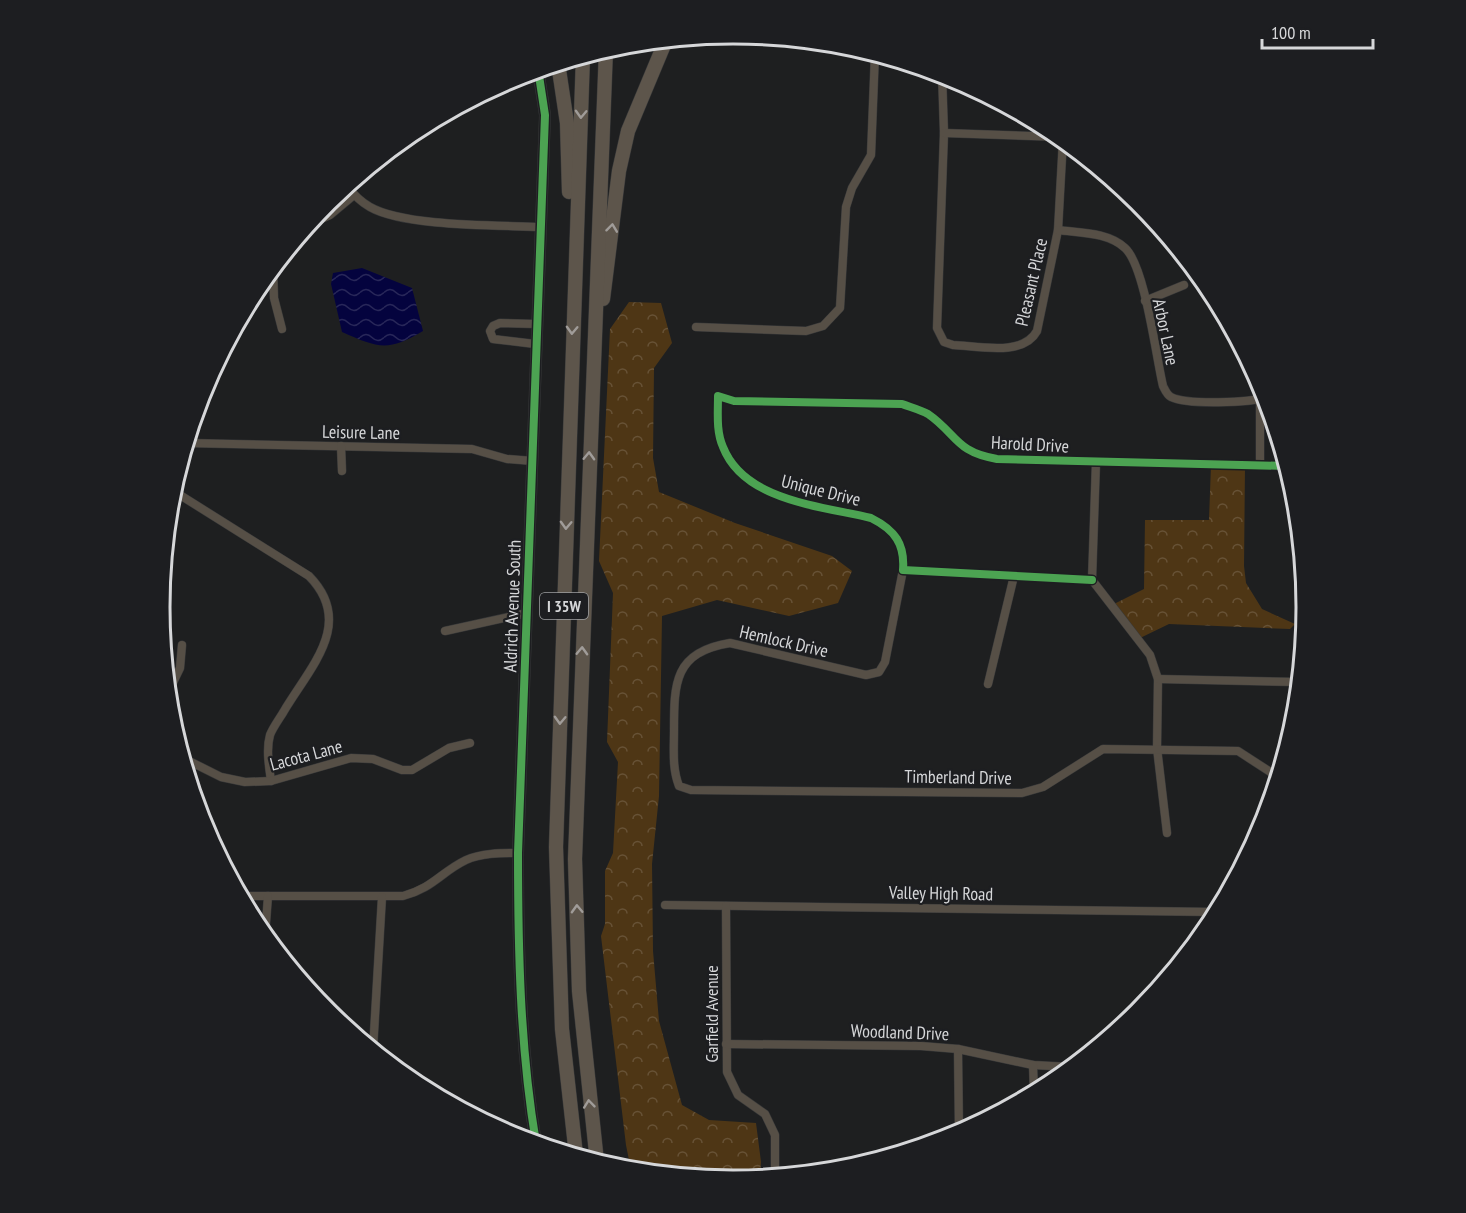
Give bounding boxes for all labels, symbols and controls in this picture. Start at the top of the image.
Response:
scale bar [1262,12,1373,50]
text: 100 m [1271,21,1311,44]
one-way arrow [574,110,587,119]
one-way arrow [605,223,617,233]
street label: Pleasant Place [1010,236,1052,328]
street label: Arbor Lane [1148,297,1184,367]
one-way arrow [566,325,579,334]
street label: Leisure Lane [322,420,400,444]
street label: Harold Drive [990,430,1070,458]
one-way arrow [583,452,596,461]
street label: Unique Drive [779,469,863,511]
one-way arrow [560,520,573,529]
street label: Aldrich Avenue South [498,539,526,673]
road number: I 35W [540,593,588,619]
street label: Hemlock Drive [737,620,831,662]
one-way arrow [576,647,589,656]
one-way arrow [554,715,566,724]
street label: Lacota Lane [267,734,345,776]
street label: Timberland Drive [904,765,1012,789]
street label: Valley High Road [888,881,993,905]
one-way arrow [570,905,583,914]
street label: Garfield Avenue [700,965,723,1063]
street label: Woodland Drive [850,1019,950,1045]
one-way arrow [583,1099,596,1108]

